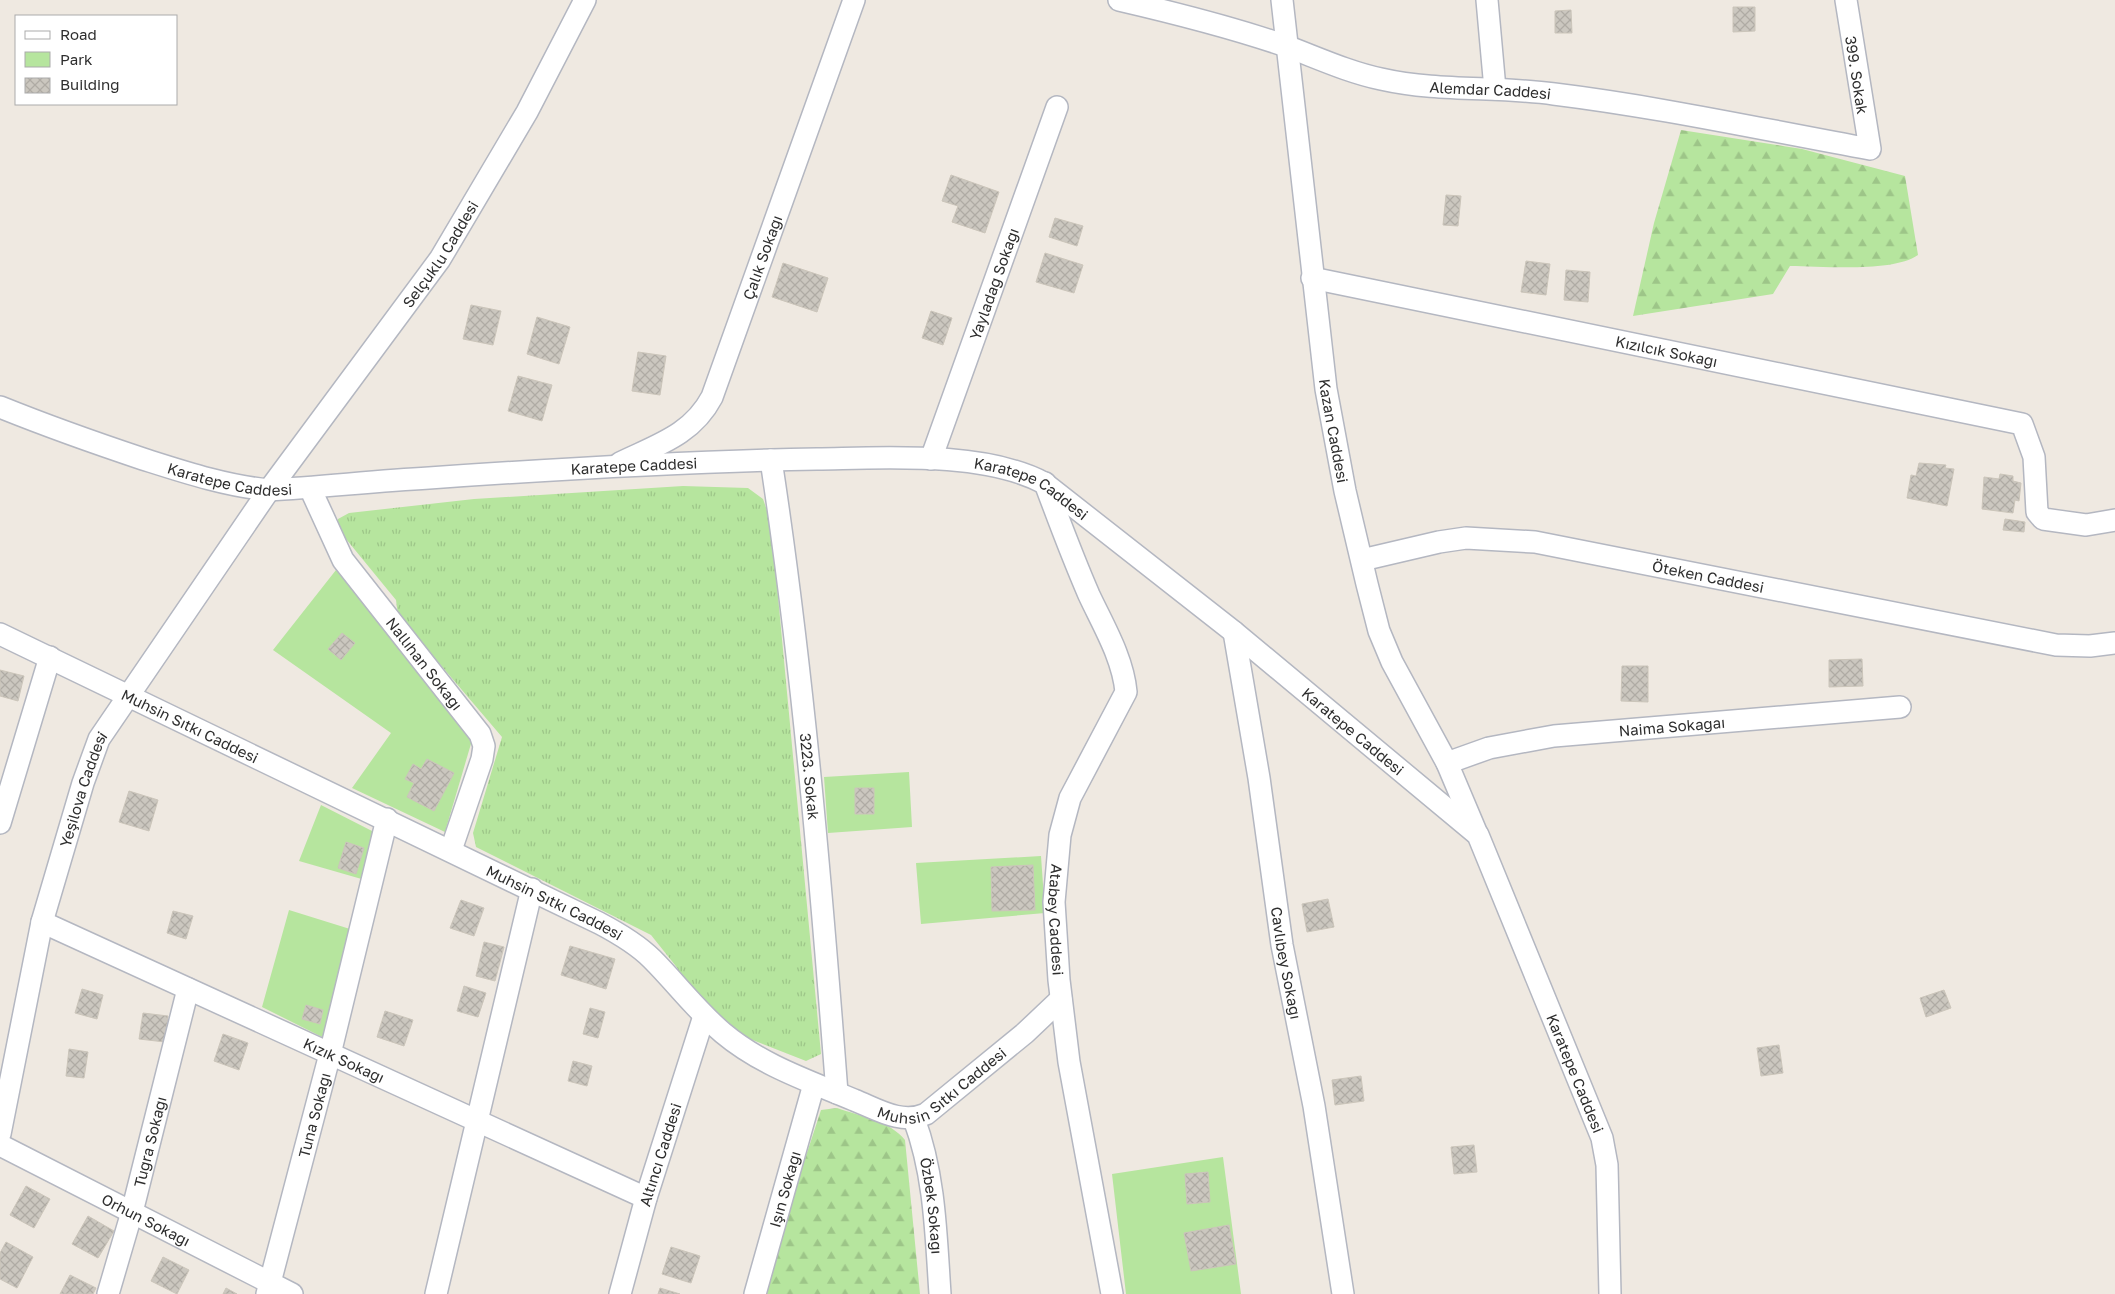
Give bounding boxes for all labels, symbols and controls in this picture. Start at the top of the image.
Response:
legend [15,15,178,105]
text: Road [60,25,97,43]
street label: 399. Sokak [1842,35,1872,116]
text: Park [60,50,93,68]
text: Building [60,75,120,93]
street label: Alemdar Caddesi [1429,77,1552,103]
street label: Selçuklu Caddesi [398,197,482,311]
street label: Çalık Sokağı [739,213,785,302]
street label: Yayladağ Sokağı [965,225,1022,342]
street label: Kızılcık Sokağı [1614,332,1719,370]
street label: Kazan Caddesi [1316,378,1352,484]
street label: Karatepe Caddesi [570,453,698,478]
street label: Karatepe Caddesi [973,454,1092,523]
street label: Karatepe Caddesi [165,458,293,499]
street label: Öteken Caddesi [1651,556,1766,596]
street label: Nallıhan Sokağı [383,614,467,713]
street label: Karatepe Caddesi [1299,684,1408,779]
street label: Muhsin Sıtkı Caddesi [119,685,261,766]
street label: Naima Sokağaı [1618,713,1726,740]
street label: Yeşilova Caddesi [56,728,111,849]
street label: 3223. Sokak [797,732,823,821]
street label: Muhsin Sıtkı Caddesi [483,861,626,943]
street label: Atabey Caddesi [1045,863,1068,976]
street label: Cavlıbey Sokağı [1268,905,1306,1021]
street label: Karatepe Caddesi [1543,1011,1608,1135]
street label: Kızık Sokağı [301,1034,387,1086]
street label: Muhsin Sıtkı Caddesi [875,1043,1010,1127]
street label: Tuna Sokağı [294,1071,334,1160]
street label: Tuğra Sokağı [130,1094,170,1189]
street label: Altıncı Caddesi [635,1101,685,1208]
street label: Işın Sokağı [765,1149,804,1229]
street label: Özbek Sokağı [917,1156,946,1255]
street label: Orhun Sokağı [99,1189,193,1250]

